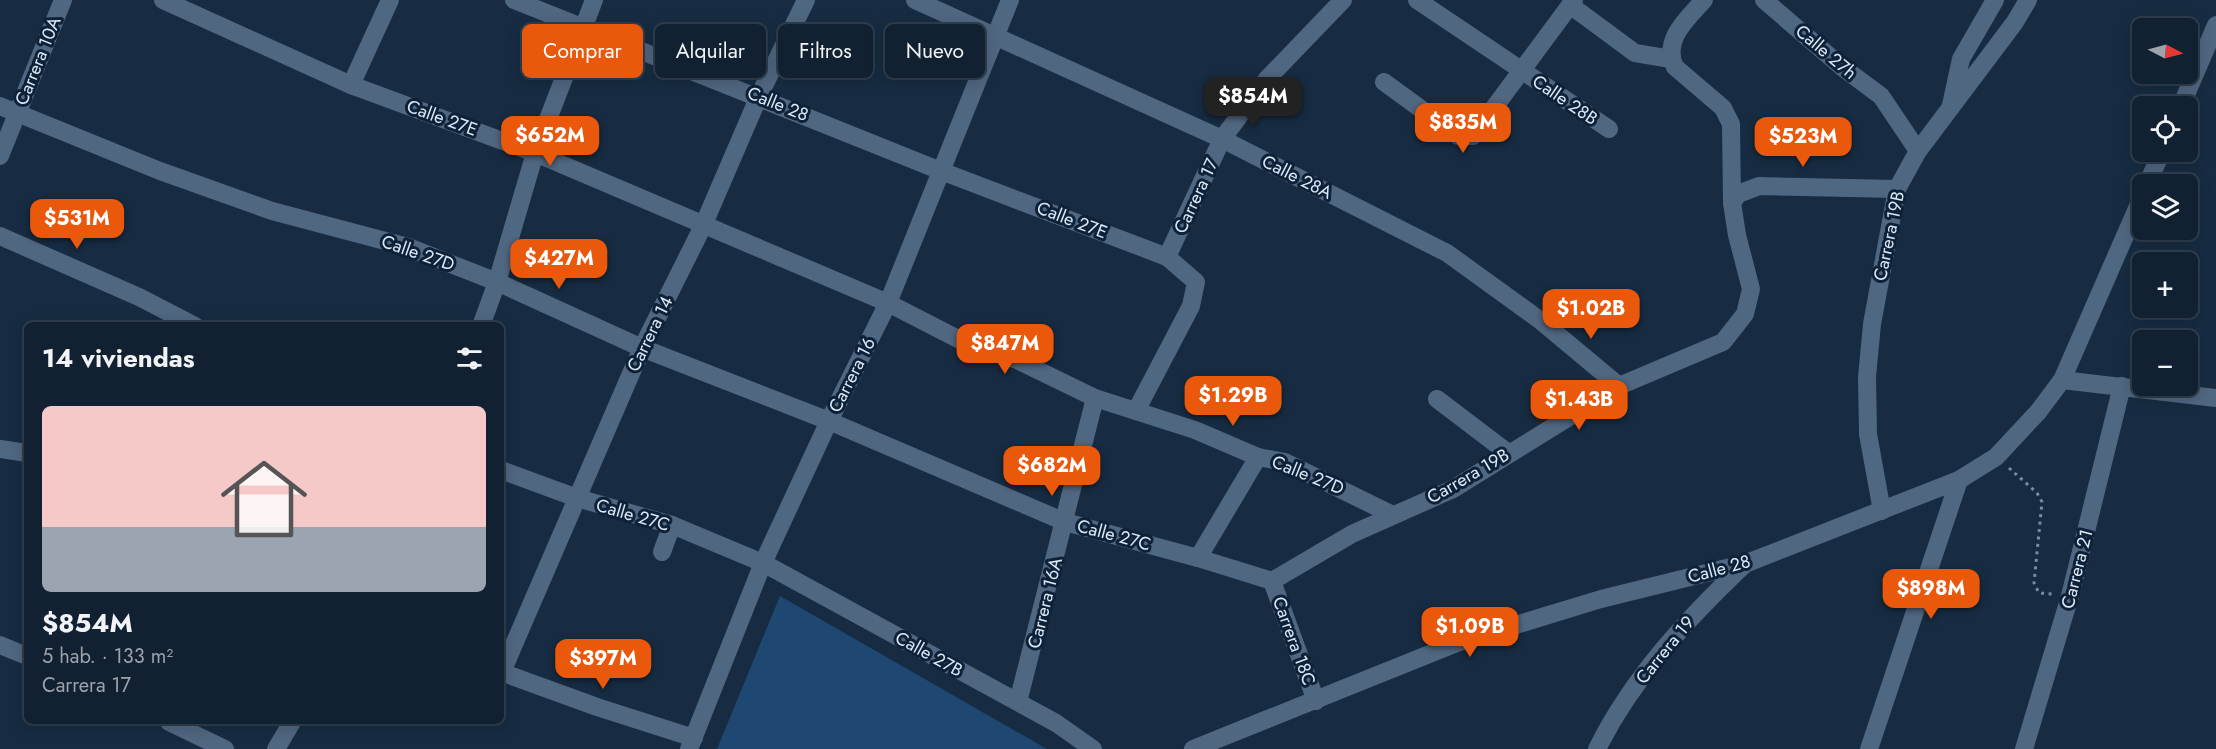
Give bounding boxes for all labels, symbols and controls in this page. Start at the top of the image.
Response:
street label: Carrera 10A [8,13,68,109]
north arrow [2132,18,2198,84]
map controls [2132,18,2198,396]
street label: Calle 27h [1790,19,1862,85]
chip: Comprar [522,24,643,78]
chip: Alquilar [655,24,766,78]
chip: Filtros [778,24,873,78]
chip: Nuevo [885,24,985,78]
street label: Calle 28B [1527,69,1603,131]
pin: $854M [1211,77,1295,128]
street label: Calle 28 [743,80,813,128]
text: $854M [1218,82,1288,111]
street label: Calle 27E [403,93,481,143]
button: locate [2132,96,2198,162]
pin: $835M [1421,103,1505,154]
text: $835M [1429,108,1497,137]
pin: $652M [508,116,592,167]
pin: $523M [1761,117,1845,168]
text: $652M [515,121,585,150]
text: $523M [1769,122,1837,151]
street label: Calle 28A [1257,148,1337,206]
street label: Carrera 17 [1167,154,1225,238]
button: layers [2132,174,2198,240]
street label: Carrera 19B [1867,189,1911,283]
street label: Calle 27E [1033,195,1111,245]
pin: $531M [35,199,119,250]
text: $531M [44,204,110,233]
street label: Calle 27D [378,228,458,278]
pin: $427M [517,239,601,290]
text: $427M [524,244,594,273]
button: + [2132,252,2198,318]
pin: $1.02B [1542,289,1640,340]
street label: Carrera 14 [621,292,679,376]
text: $1.02B [1557,294,1625,323]
pin: $847M [963,324,1047,375]
text: $847M [971,329,1039,358]
button: − [2132,330,2198,396]
street label: Carrera 16 [822,333,882,417]
text: 14 viviendas [42,339,195,377]
icon: filters [453,342,486,375]
pin: $1.29B [1184,376,1282,427]
pin: $1.43B [1530,380,1628,431]
text: $1.29B [1199,381,1267,410]
text: $1.43B [1545,385,1613,414]
street label: Carrera 19B [1422,442,1514,510]
icon: home [210,445,318,553]
pin: $682M [1010,446,1094,497]
street label: Calle 27D [1268,449,1348,501]
text: $682M [1017,451,1087,480]
street label: Calle 27C [593,492,673,538]
street label: Calle 27C [1074,513,1154,557]
street label: Carrera 21 [2055,527,2099,611]
street label: Calle 28 [1685,548,1753,590]
street label: Carrera 16A [1021,555,1069,651]
pin: $898M [1889,569,1973,620]
text: $898M [1897,574,1965,603]
street label: Carrera 18C [1266,593,1322,689]
text: $854M [42,604,133,642]
pin: $1.09B [1421,607,1519,658]
street label: Carrera 19 [1629,610,1701,690]
text: $1.09B [1436,612,1504,641]
street label: Calle 27B [890,625,968,683]
pin: $397M [561,639,645,690]
text: 5 hab. · 133 m² [42,642,173,671]
text: $397M [569,644,637,673]
text: Carrera 17 [42,671,131,700]

